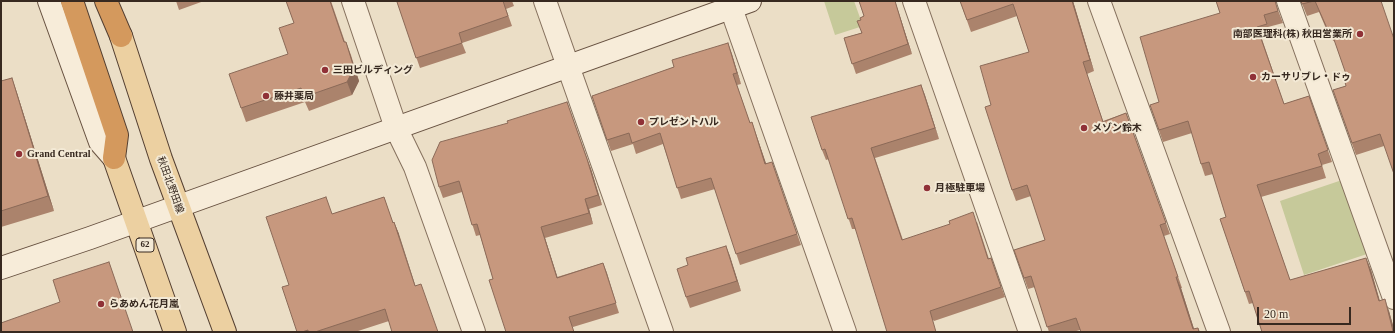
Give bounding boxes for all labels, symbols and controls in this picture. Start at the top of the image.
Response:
place label: 南部医理科(株) 秋田営業所 [1233,28,1352,40]
marker: 南部医理科(株) 秋田営業所 [1355,29,1365,39]
place label: 三田ビルディング [333,64,413,76]
marker: 三田ビルディング [320,65,330,75]
place label: カーサリブレ・ドゥ [1261,71,1351,83]
marker: カーサリブレ・ドゥ [1248,72,1258,82]
place label: 藤井薬局 [274,90,314,102]
marker: 藤井薬局 [261,91,271,101]
place label: プレゼントハル [649,116,719,128]
marker: プレゼントハル [636,117,646,127]
place label: メゾン鈴木 [1092,122,1142,134]
marker: メゾン鈴木 [1079,123,1089,133]
place label: Grand Central [27,148,91,160]
marker: Grand Central [14,149,24,159]
street label: 秋田北野田線 [154,155,186,215]
place label: 月極駐車場 [935,182,985,194]
marker: 月極駐車場 [922,183,932,193]
road number: 62 [136,238,154,252]
place label: らあめん花月嵐 [109,298,179,310]
marker: らあめん花月嵐 [96,299,106,309]
scale bar [1259,299,1353,325]
text: 20 m [1264,307,1288,321]

